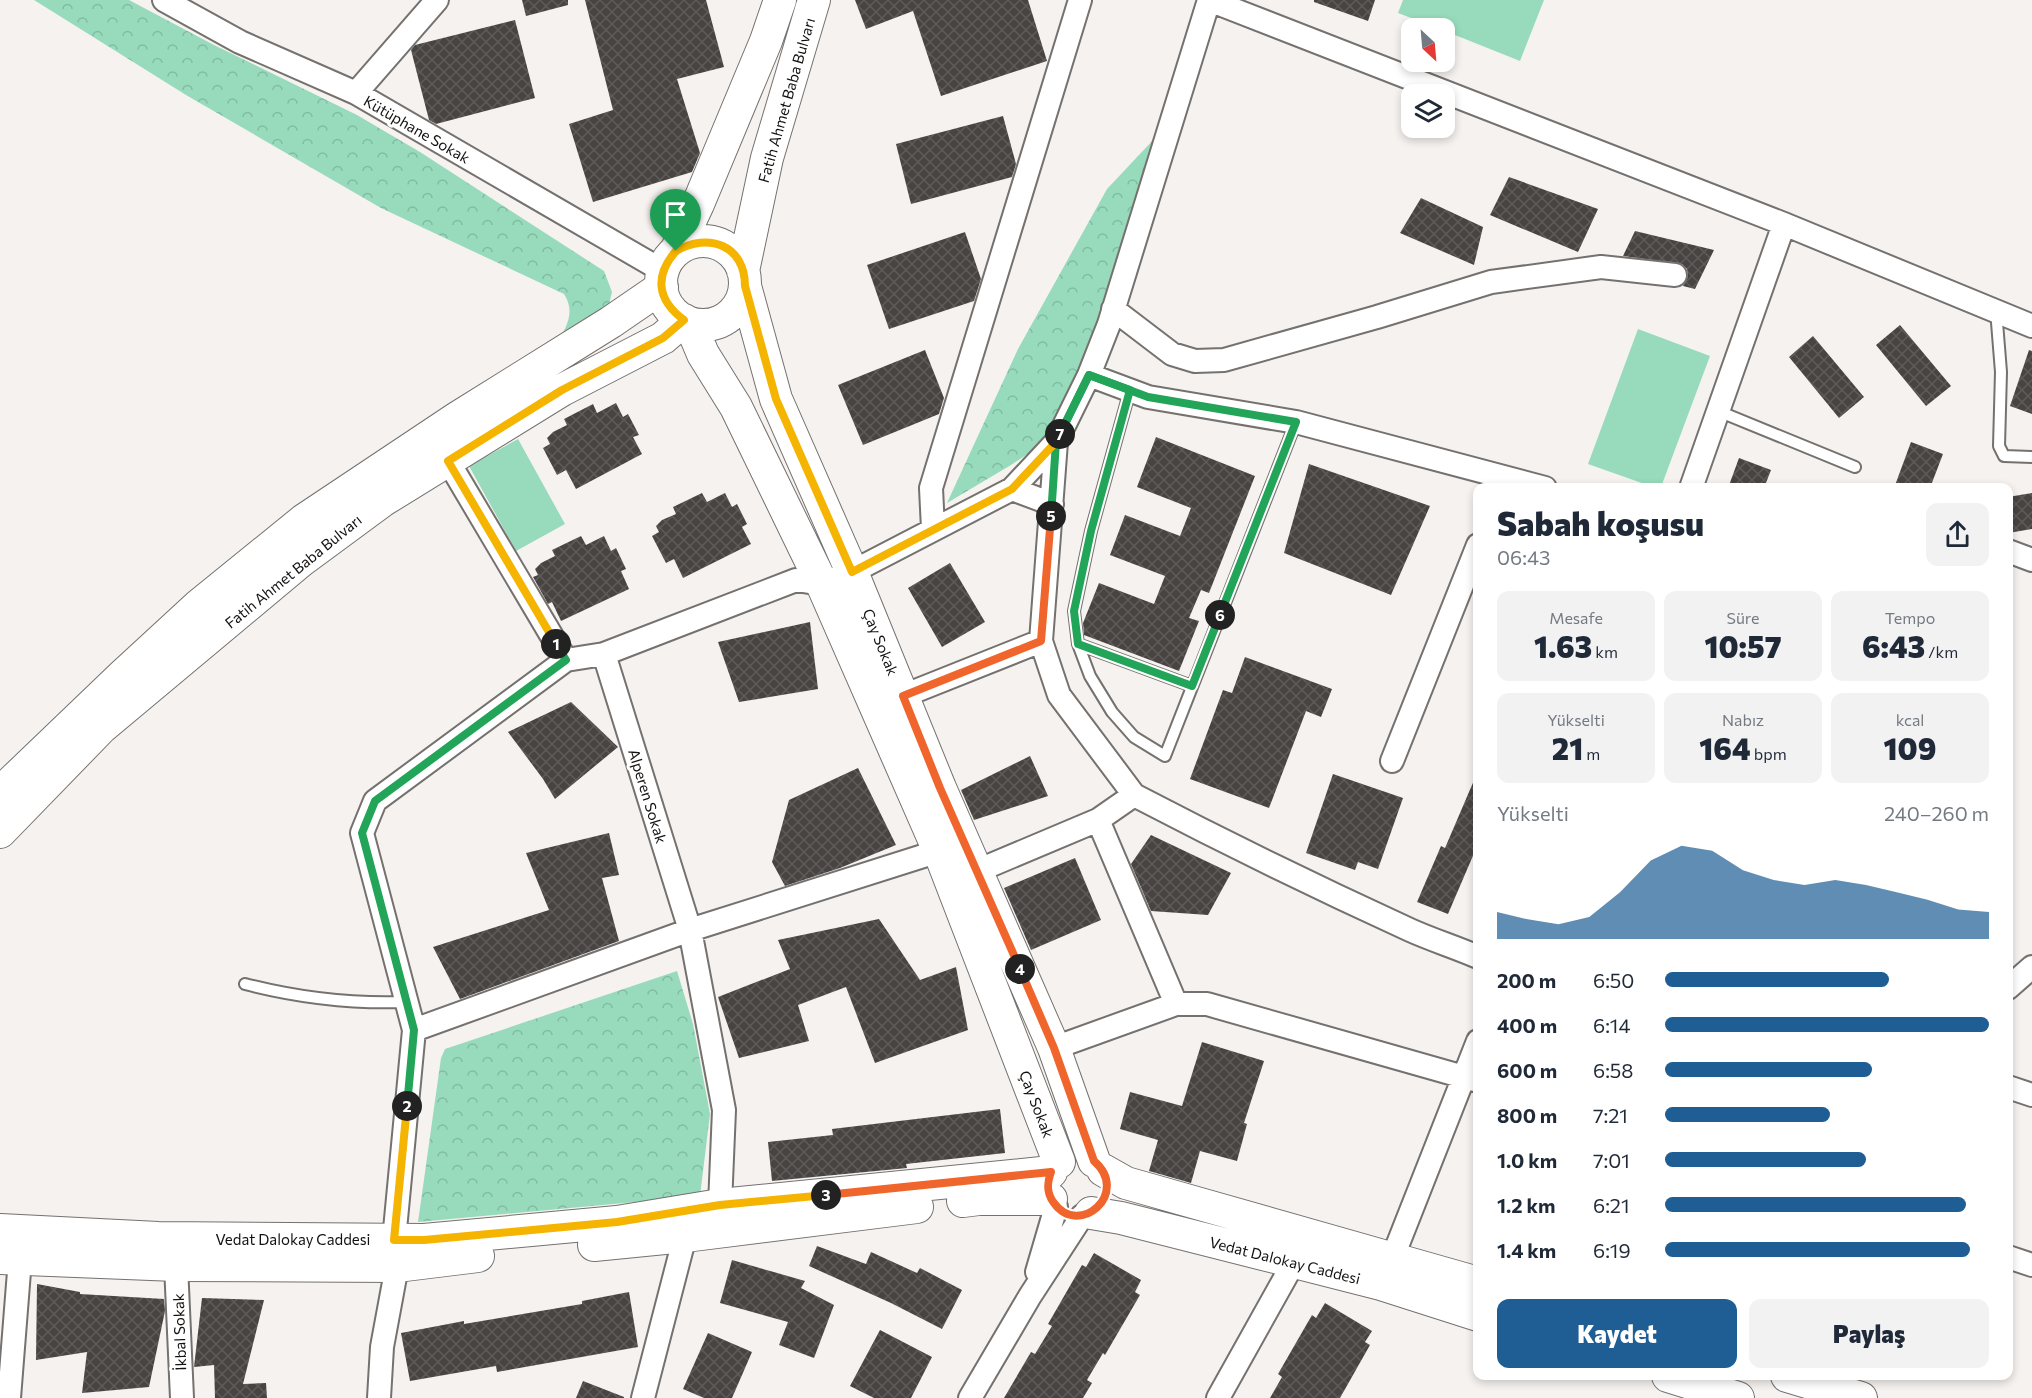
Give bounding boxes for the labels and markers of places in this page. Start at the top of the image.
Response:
pin [650,189,701,251]
pin: 7 [1045,419,1075,449]
pin: 5 [1036,501,1066,531]
pin: 6 [1205,600,1235,630]
pin: 1 [541,629,571,659]
pin: 4 [1005,954,1035,984]
pin: 2 [392,1091,422,1121]
pin: 3 [811,1180,841,1210]

